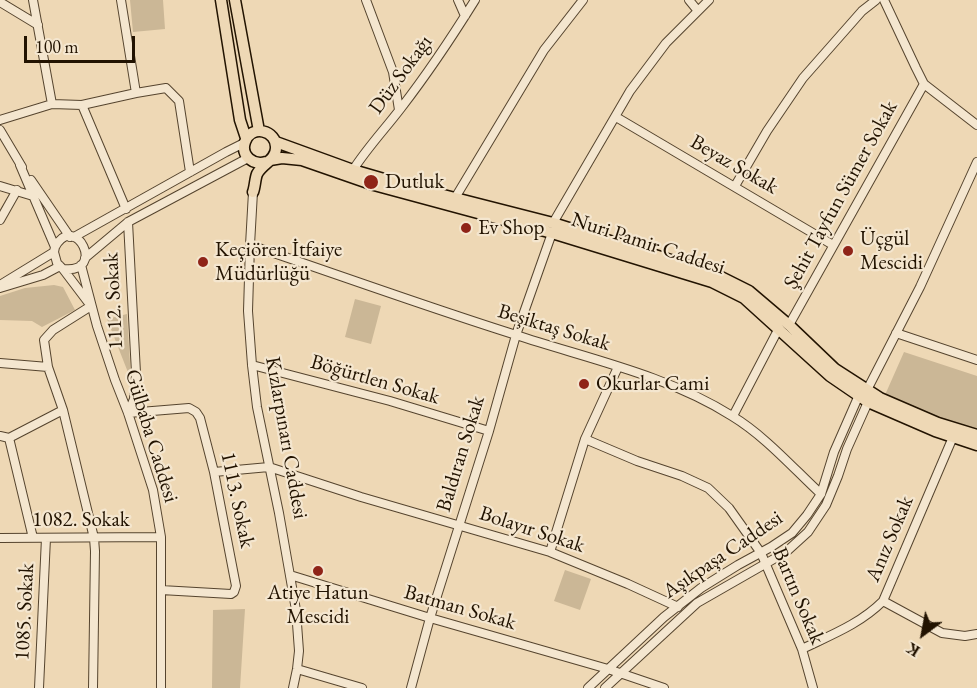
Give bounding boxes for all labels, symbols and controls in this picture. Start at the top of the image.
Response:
scale bar [27,24,138,62]
street label: Düz Sokağı [364,31,438,119]
text: 100 m [35,35,79,58]
street label: Şehit Tayfun Sümer Sokak [779,96,903,294]
street label: Beyaz Sokak [686,130,782,200]
place label: Dutluk [385,169,444,195]
marker: Dutluk [362,173,380,191]
street label: Nuri Pamir Caddesi [568,207,728,281]
place label: Ev Shop [478,215,544,241]
marker: Ev Shop [459,221,473,235]
place label: Üçgül Mescidi [860,226,923,276]
place label: Keçiören İtfaiye Müdürlüğü [215,237,342,287]
marker: Üçgül Mescidi [841,244,855,258]
street label: 1112. Sokak [99,252,129,350]
marker: Keçiören İtfaiye Müdürlüğü [196,255,210,269]
street label: Beşiktaş Sokak [495,299,613,357]
street label: Böğürtlen Sokak [308,350,442,410]
street label: Kızlarpınarı Caddesi [259,355,313,521]
street label: Gülbaba Caddesi [119,366,183,506]
place label: Okurlar Cami [596,371,709,397]
marker: Okurlar Cami [577,377,591,391]
street label: Baldıran Sokak [431,393,491,515]
street label: 1113. Sokak [215,450,259,550]
street label: Anız Sokak [861,492,919,586]
street label: Bolayır Sokak [476,501,588,559]
street label: Aşıkpaşa Caddesi [658,506,788,604]
street label: 1082. Sokak [32,507,130,533]
street label: Bartın Sokak [766,544,830,648]
street label: 1085. Sokak [10,563,40,661]
marker: Atiye Hatun Mescidi [311,564,325,578]
place label: Atiye Hatun Mescidi [267,580,369,630]
street label: Batman Sokak [401,580,519,636]
north arrow [893,604,953,664]
text: K [902,638,924,662]

